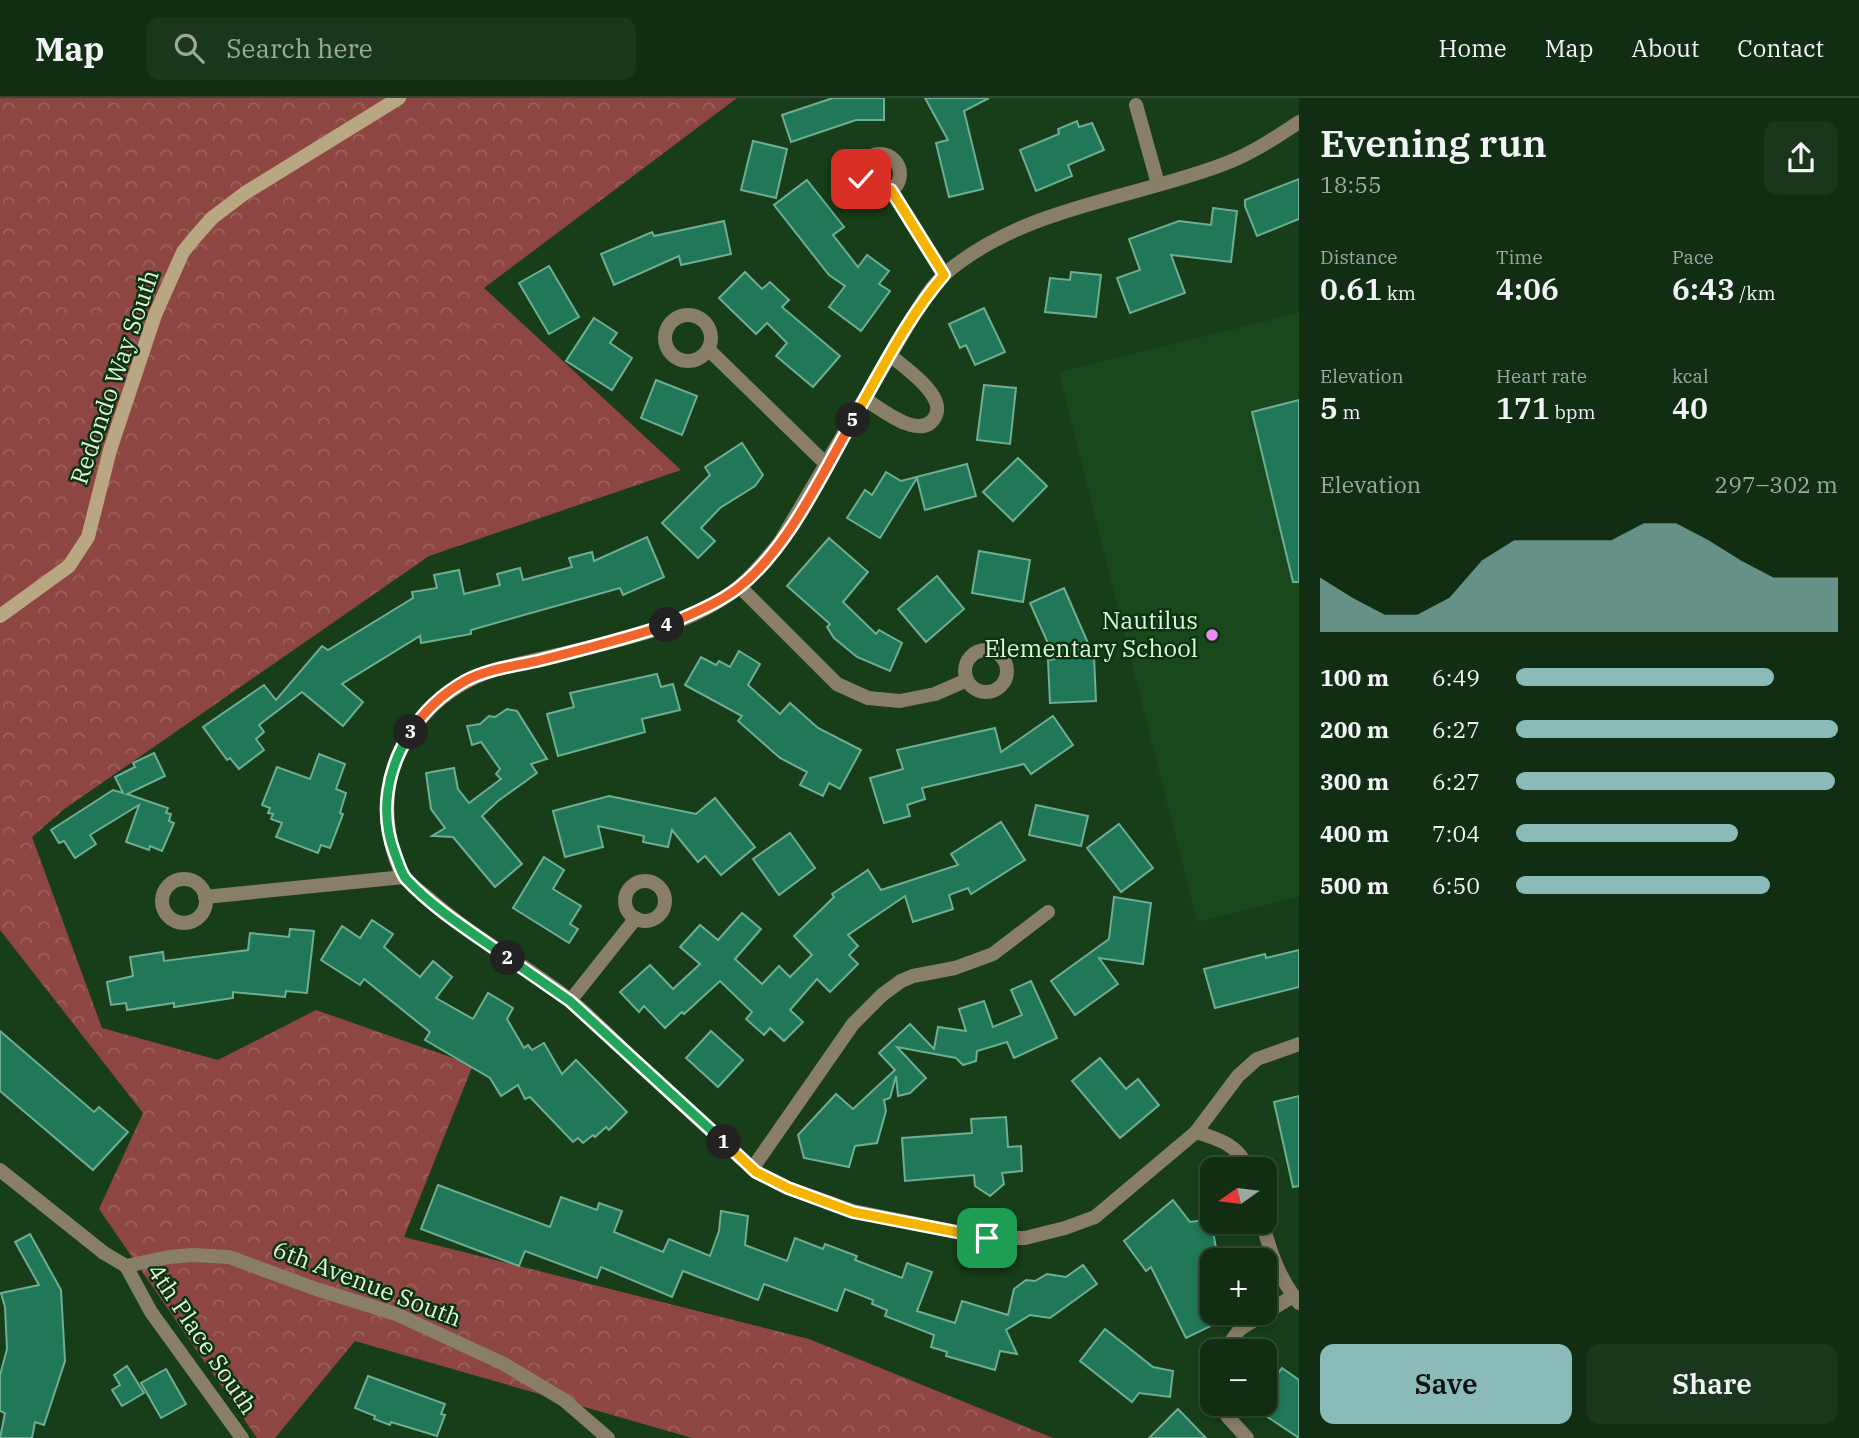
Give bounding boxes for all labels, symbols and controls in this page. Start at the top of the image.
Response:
search box [146,17,636,80]
text: Map [35,27,104,70]
icon: search [170,29,208,67]
text: Search here [226,31,373,65]
text: Home [1439,32,1507,64]
text: Map [1545,32,1593,64]
text: About [1631,32,1699,64]
text: Contact [1737,32,1824,64]
text: Evening run [1320,118,1547,167]
button: share [1764,121,1838,195]
pin [831,149,891,209]
icon: check [842,160,880,198]
text: 18:55 [1320,169,1382,199]
text: Distance [1320,245,1398,269]
text: Time [1496,245,1543,269]
text: Pace [1672,245,1714,269]
street label: Redondo Way South [62,265,166,488]
text: 0.61 [1320,269,1382,308]
text: 4:06 [1496,269,1559,308]
text: 6:43 [1672,269,1735,308]
text: km [1382,281,1416,305]
text: /km [1735,281,1776,305]
text: Elevation [1320,364,1404,388]
text: Heart rate [1496,364,1587,388]
text: kcal [1672,364,1709,388]
text: 5 [1320,388,1338,427]
text: 171 [1496,388,1550,427]
text: 40 [1672,388,1708,427]
text: m [1338,400,1361,424]
text: bpm [1550,400,1596,424]
pin: 5 [836,402,870,438]
text: 5 [847,407,858,431]
text: Elevation [1320,469,1421,499]
text: 297–302 m [1714,469,1838,499]
place label: Nautilus Elementary School [984,604,1198,664]
pin: 4 [650,608,684,642]
text: 4 [661,612,672,636]
marker: Nautilus Elementary School [1204,627,1220,643]
text: 100 m [1320,662,1389,692]
text: 6:49 [1432,662,1480,692]
pin: 3 [394,714,428,750]
text: 200 m [1320,714,1389,744]
text: 6:27 [1432,714,1480,744]
text: 3 [405,719,416,743]
text: 300 m [1320,766,1389,796]
text: 6:27 [1432,766,1480,796]
text: 400 m [1320,818,1389,848]
text: 7:04 [1432,818,1480,848]
text: 500 m [1320,870,1389,900]
text: 6:50 [1432,870,1480,900]
pin: 2 [490,940,526,976]
text: 2 [502,945,513,969]
pin: 1 [706,1124,742,1160]
text: 1 [718,1129,729,1153]
north arrow [1200,1157,1278,1234]
map controls [1200,1157,1277,1416]
pin [957,1208,1017,1268]
icon: arrive [968,1219,1006,1257]
street label: 6th Avenue South [269,1232,466,1334]
button: + [1200,1248,1277,1325]
street label: 4th Place South [141,1257,265,1420]
button: − [1200,1339,1277,1416]
button: Save [1320,1344,1572,1424]
button: Share [1586,1344,1838,1424]

